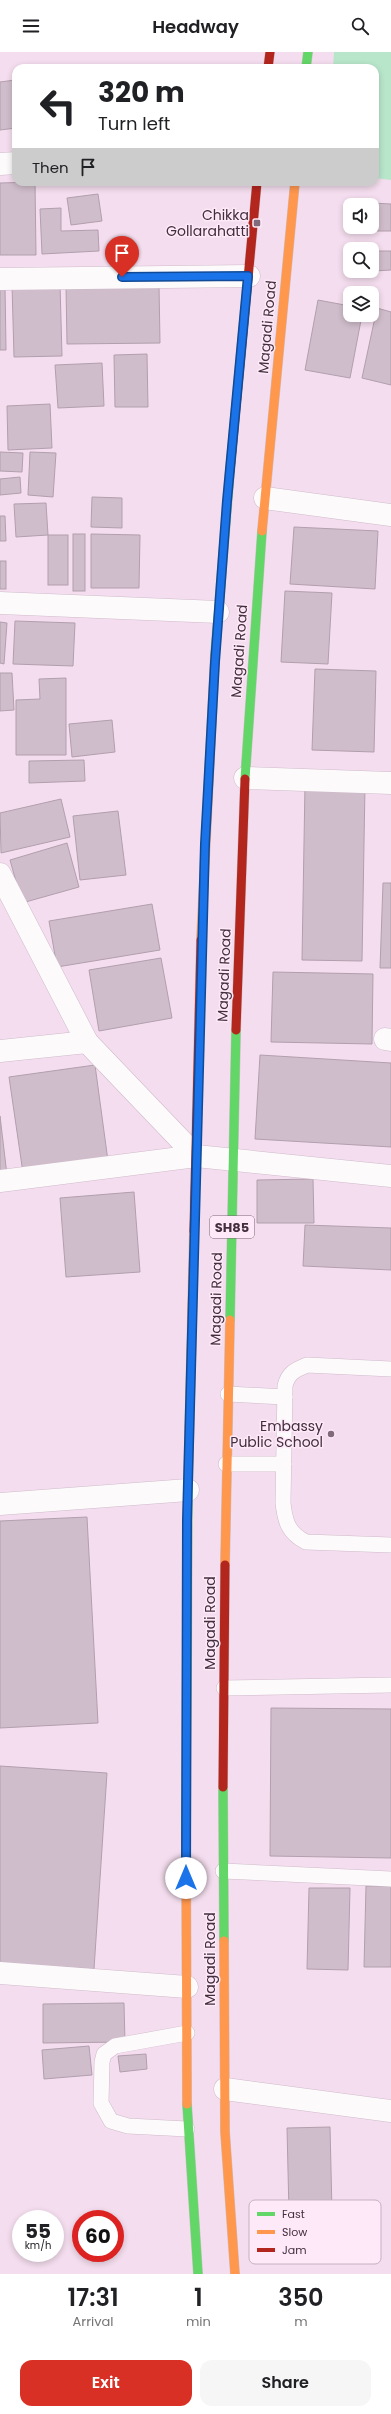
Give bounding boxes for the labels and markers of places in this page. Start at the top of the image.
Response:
place label: Chikka Gollarahatti [166,205,249,241]
marker: Chikka Gollarahatti [252,218,262,228]
pin [105,236,139,277]
place label: Embassy Public School [230,1416,323,1452]
marker: Embassy Public School [326,1429,336,1439]

